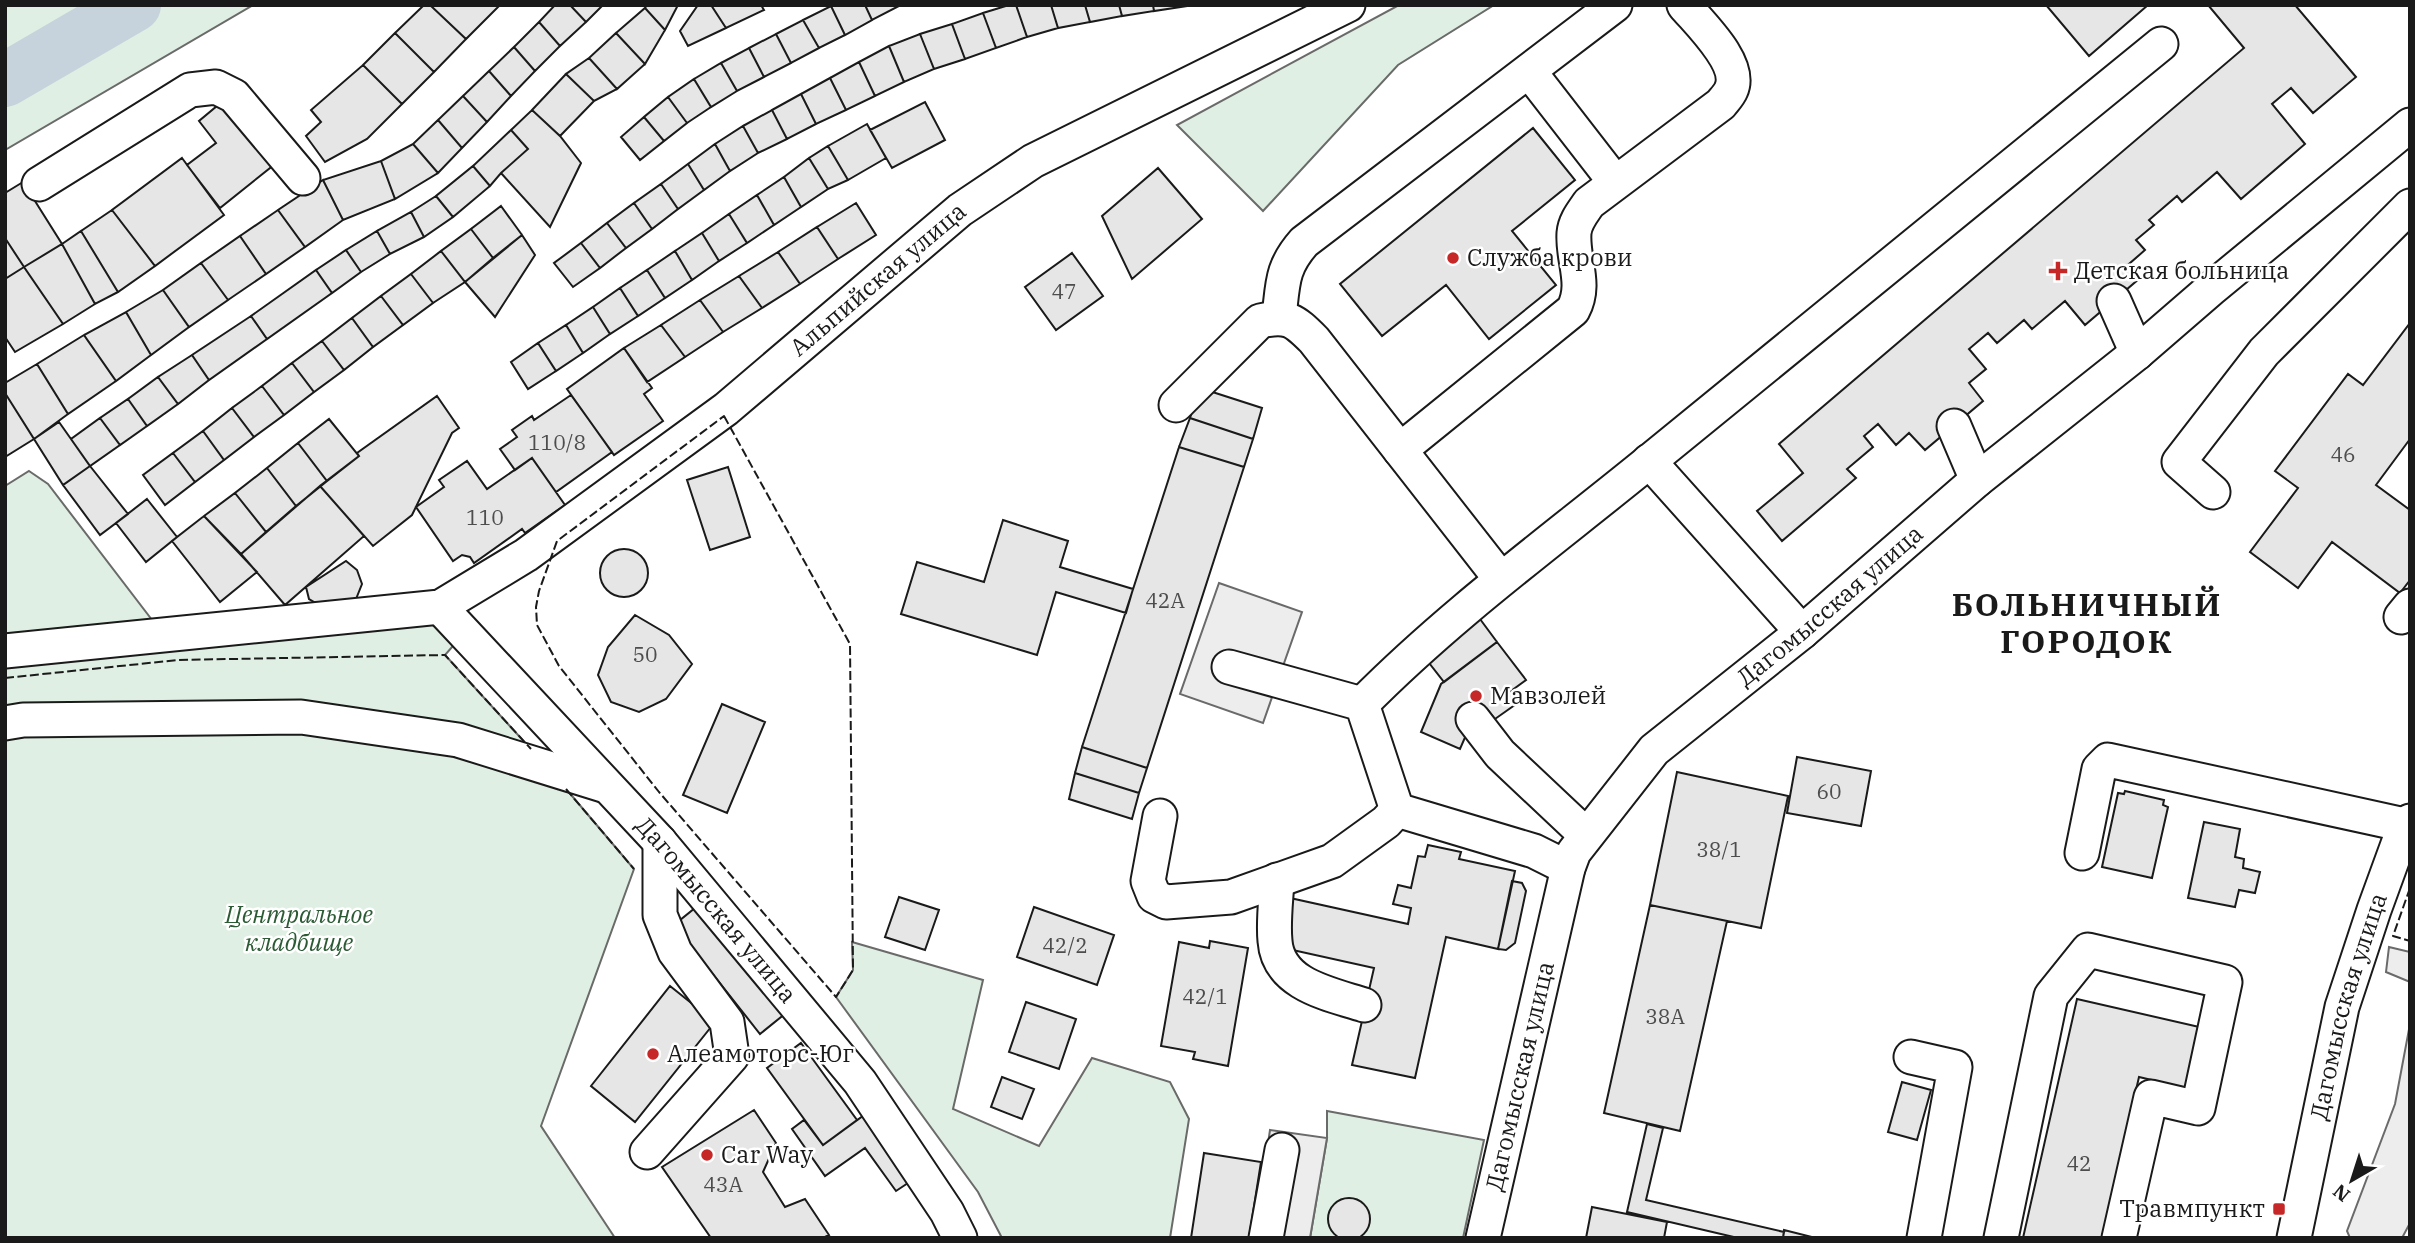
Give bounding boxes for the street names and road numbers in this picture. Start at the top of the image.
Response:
street label: Альпийская улица [783,195,972,363]
street label: Дагомысская улица [1730,517,1929,693]
street label: Дагомысская улица [629,809,804,1009]
street label: Дагомысская улица [2302,888,2394,1123]
street label: Дагомысская улица [1477,958,1561,1194]

